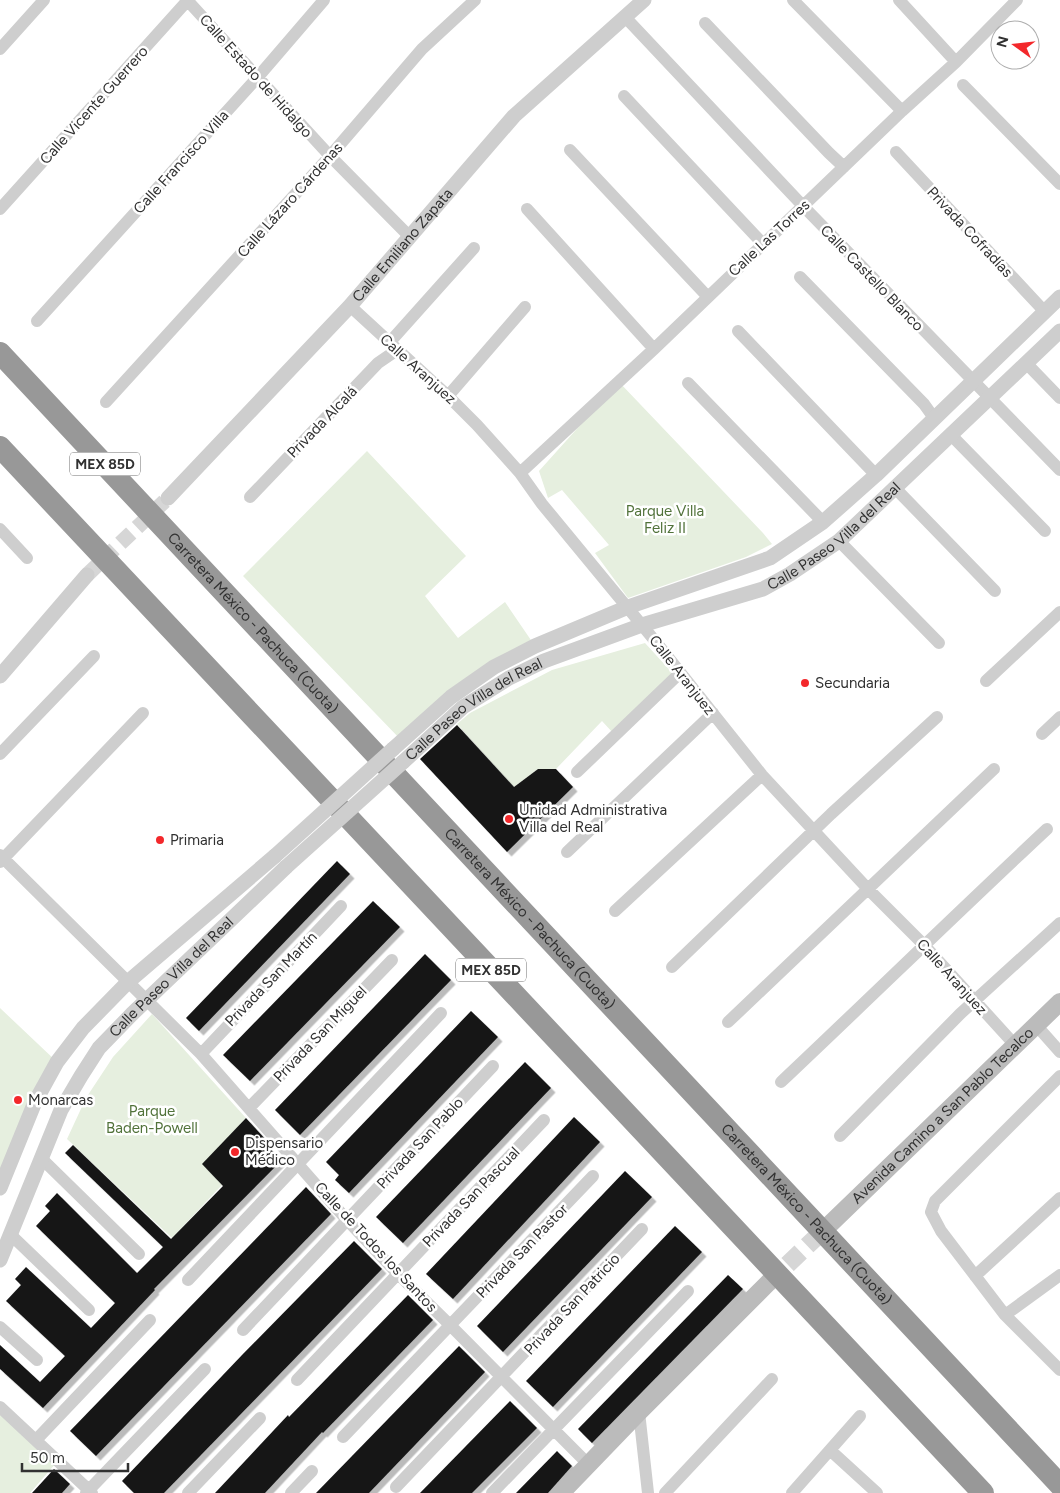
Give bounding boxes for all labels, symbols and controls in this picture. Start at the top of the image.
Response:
street label: Calle Estado de Hidalgo [196,11,316,142]
north arrow [990,20,1040,70]
text: N [993,34,1013,49]
street label: Calle Vicente Guerrero [36,42,152,168]
street label: Calle Francisco Villa [130,106,232,218]
street label: Calle Lázaro Cárdenas [234,139,346,261]
street label: Privada Cofradías [923,183,1017,281]
street label: Calle Emiliano Zapata [349,185,457,306]
street label: Calle Las Torres [725,196,813,280]
street label: Calle Castello Blanco [817,221,927,335]
street label: Calle Aranjuez [376,330,460,408]
street label: Privada Alcalá [283,382,361,462]
road number: MEX 85D [70,452,140,476]
street label: Calle Paseo Villa del Real [764,478,904,594]
park label: Parque Villa Feliz II [626,502,704,537]
street label: Carretera México - Pachuca (Cuota) [164,529,342,717]
street label: Calle Aranjuez [645,632,719,718]
street label: Calle Paseo Villa del Real [402,654,545,764]
place label: Secundaria [815,674,890,692]
marker: Secundaria [799,677,811,689]
place label: Unidad Administrativa Villa del Real [519,801,667,836]
marker: Unidad Administrativa Villa del Real [503,813,515,825]
street label: Carretera México - Pachuca (Cuota) [441,824,619,1013]
place label: Primaria [170,831,224,849]
marker: Primaria [154,834,166,846]
street label: Calle Paseo Villa del Real [106,913,237,1041]
street label: Privada San Martín [221,928,321,1030]
street label: Calle Aranjuez [913,935,991,1019]
road number: MEX 85D [456,958,526,982]
street label: Privada San Miguel [270,982,370,1086]
street label: Avenida Camino a San Pablo Tecalco [848,1023,1037,1207]
place label: Monarcas [28,1091,93,1109]
street label: Privada San Pablo [373,1093,467,1192]
marker: Monarcas [12,1094,24,1106]
park label: Parque Baden-Powell [106,1102,198,1137]
street label: Carretera México - Pachuca (Cuota) [717,1120,896,1309]
place label: Dispensario Médico [245,1134,323,1169]
street label: Privada San Pascual [419,1143,523,1251]
marker: Dispensario Médico [229,1146,241,1158]
street label: Calle de Todos los Santos [311,1178,441,1316]
street label: Privada San Pastor [472,1200,572,1302]
street label: Privada San Patricio [520,1249,624,1358]
scale bar [22,1440,129,1472]
text: 50 m [30,1449,65,1467]

